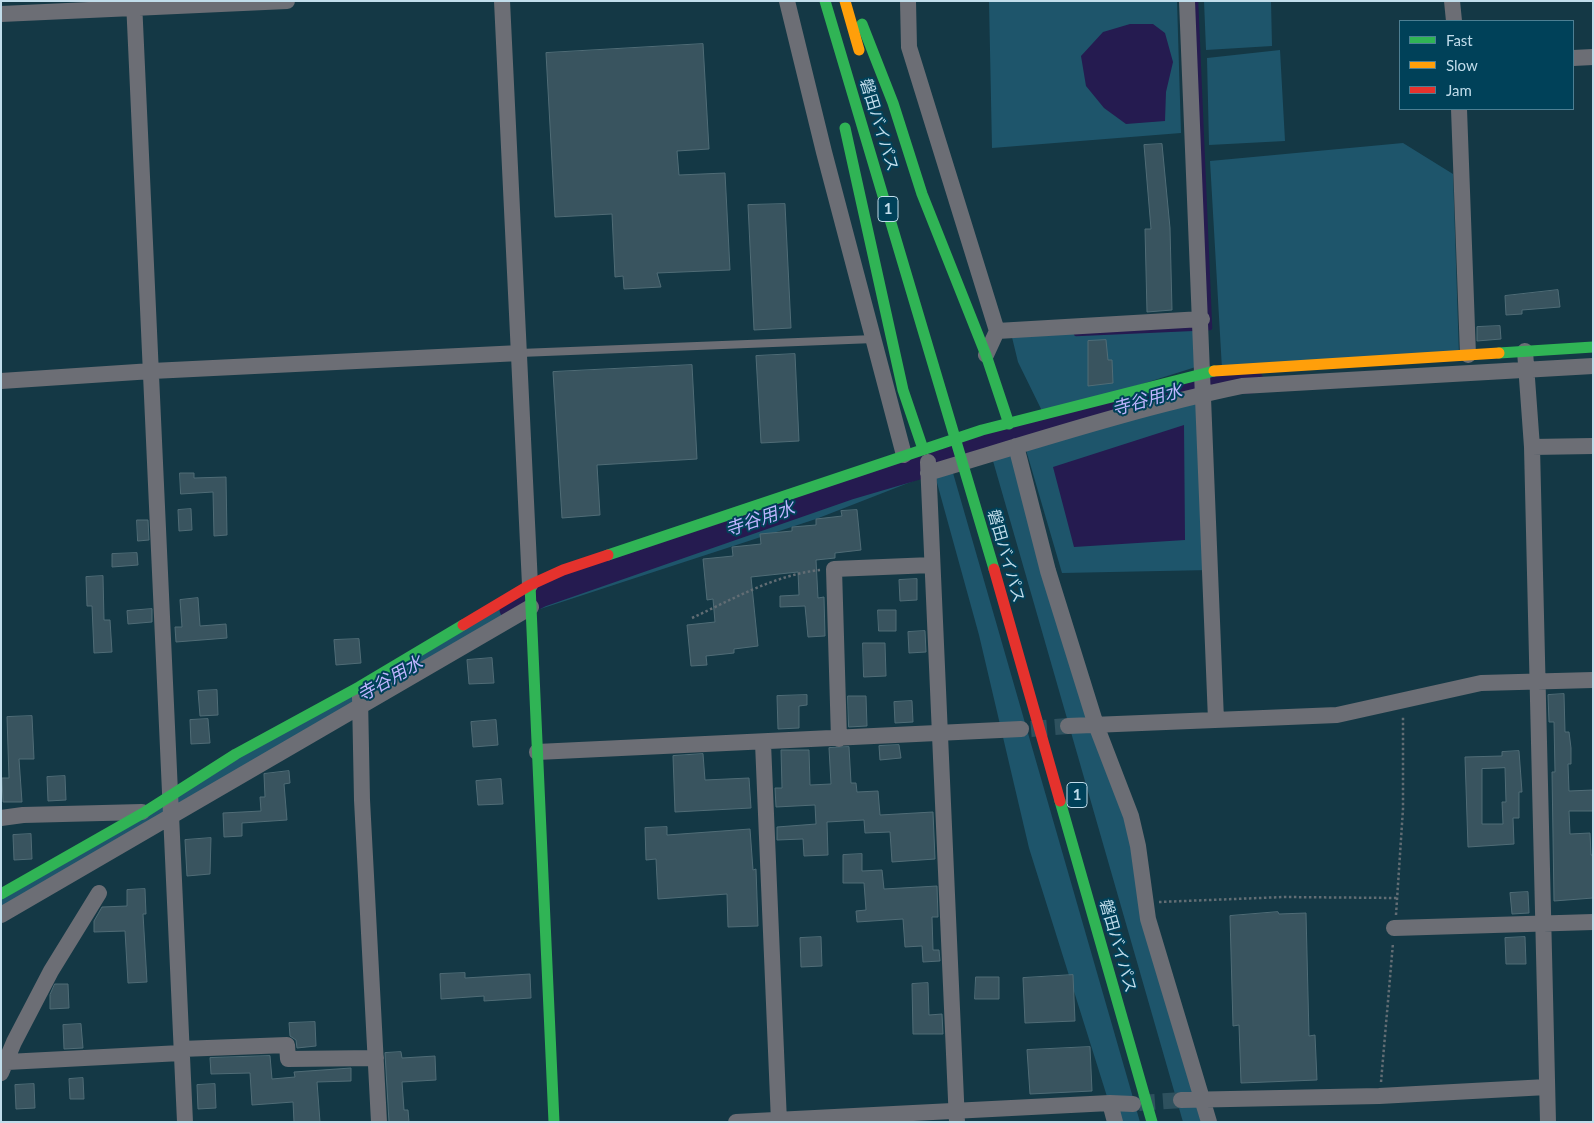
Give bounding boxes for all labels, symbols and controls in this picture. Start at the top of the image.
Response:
legend [1399,20,1574,110]
text: Fast [1446,31,1473,49]
text: Slow [1446,56,1478,74]
street label: 磐田バイパス [856,76,902,174]
text: Jam [1446,81,1472,99]
road number: 1 [878,196,898,222]
water label: 寺谷用水 [1109,380,1185,420]
water label: 寺谷用水 [722,497,798,541]
street label: 磐田バイパス [984,507,1028,605]
water label: 寺谷用水 [353,652,427,706]
road number: 1 [1067,782,1087,808]
street label: 磐田バイパス [1096,897,1140,995]

